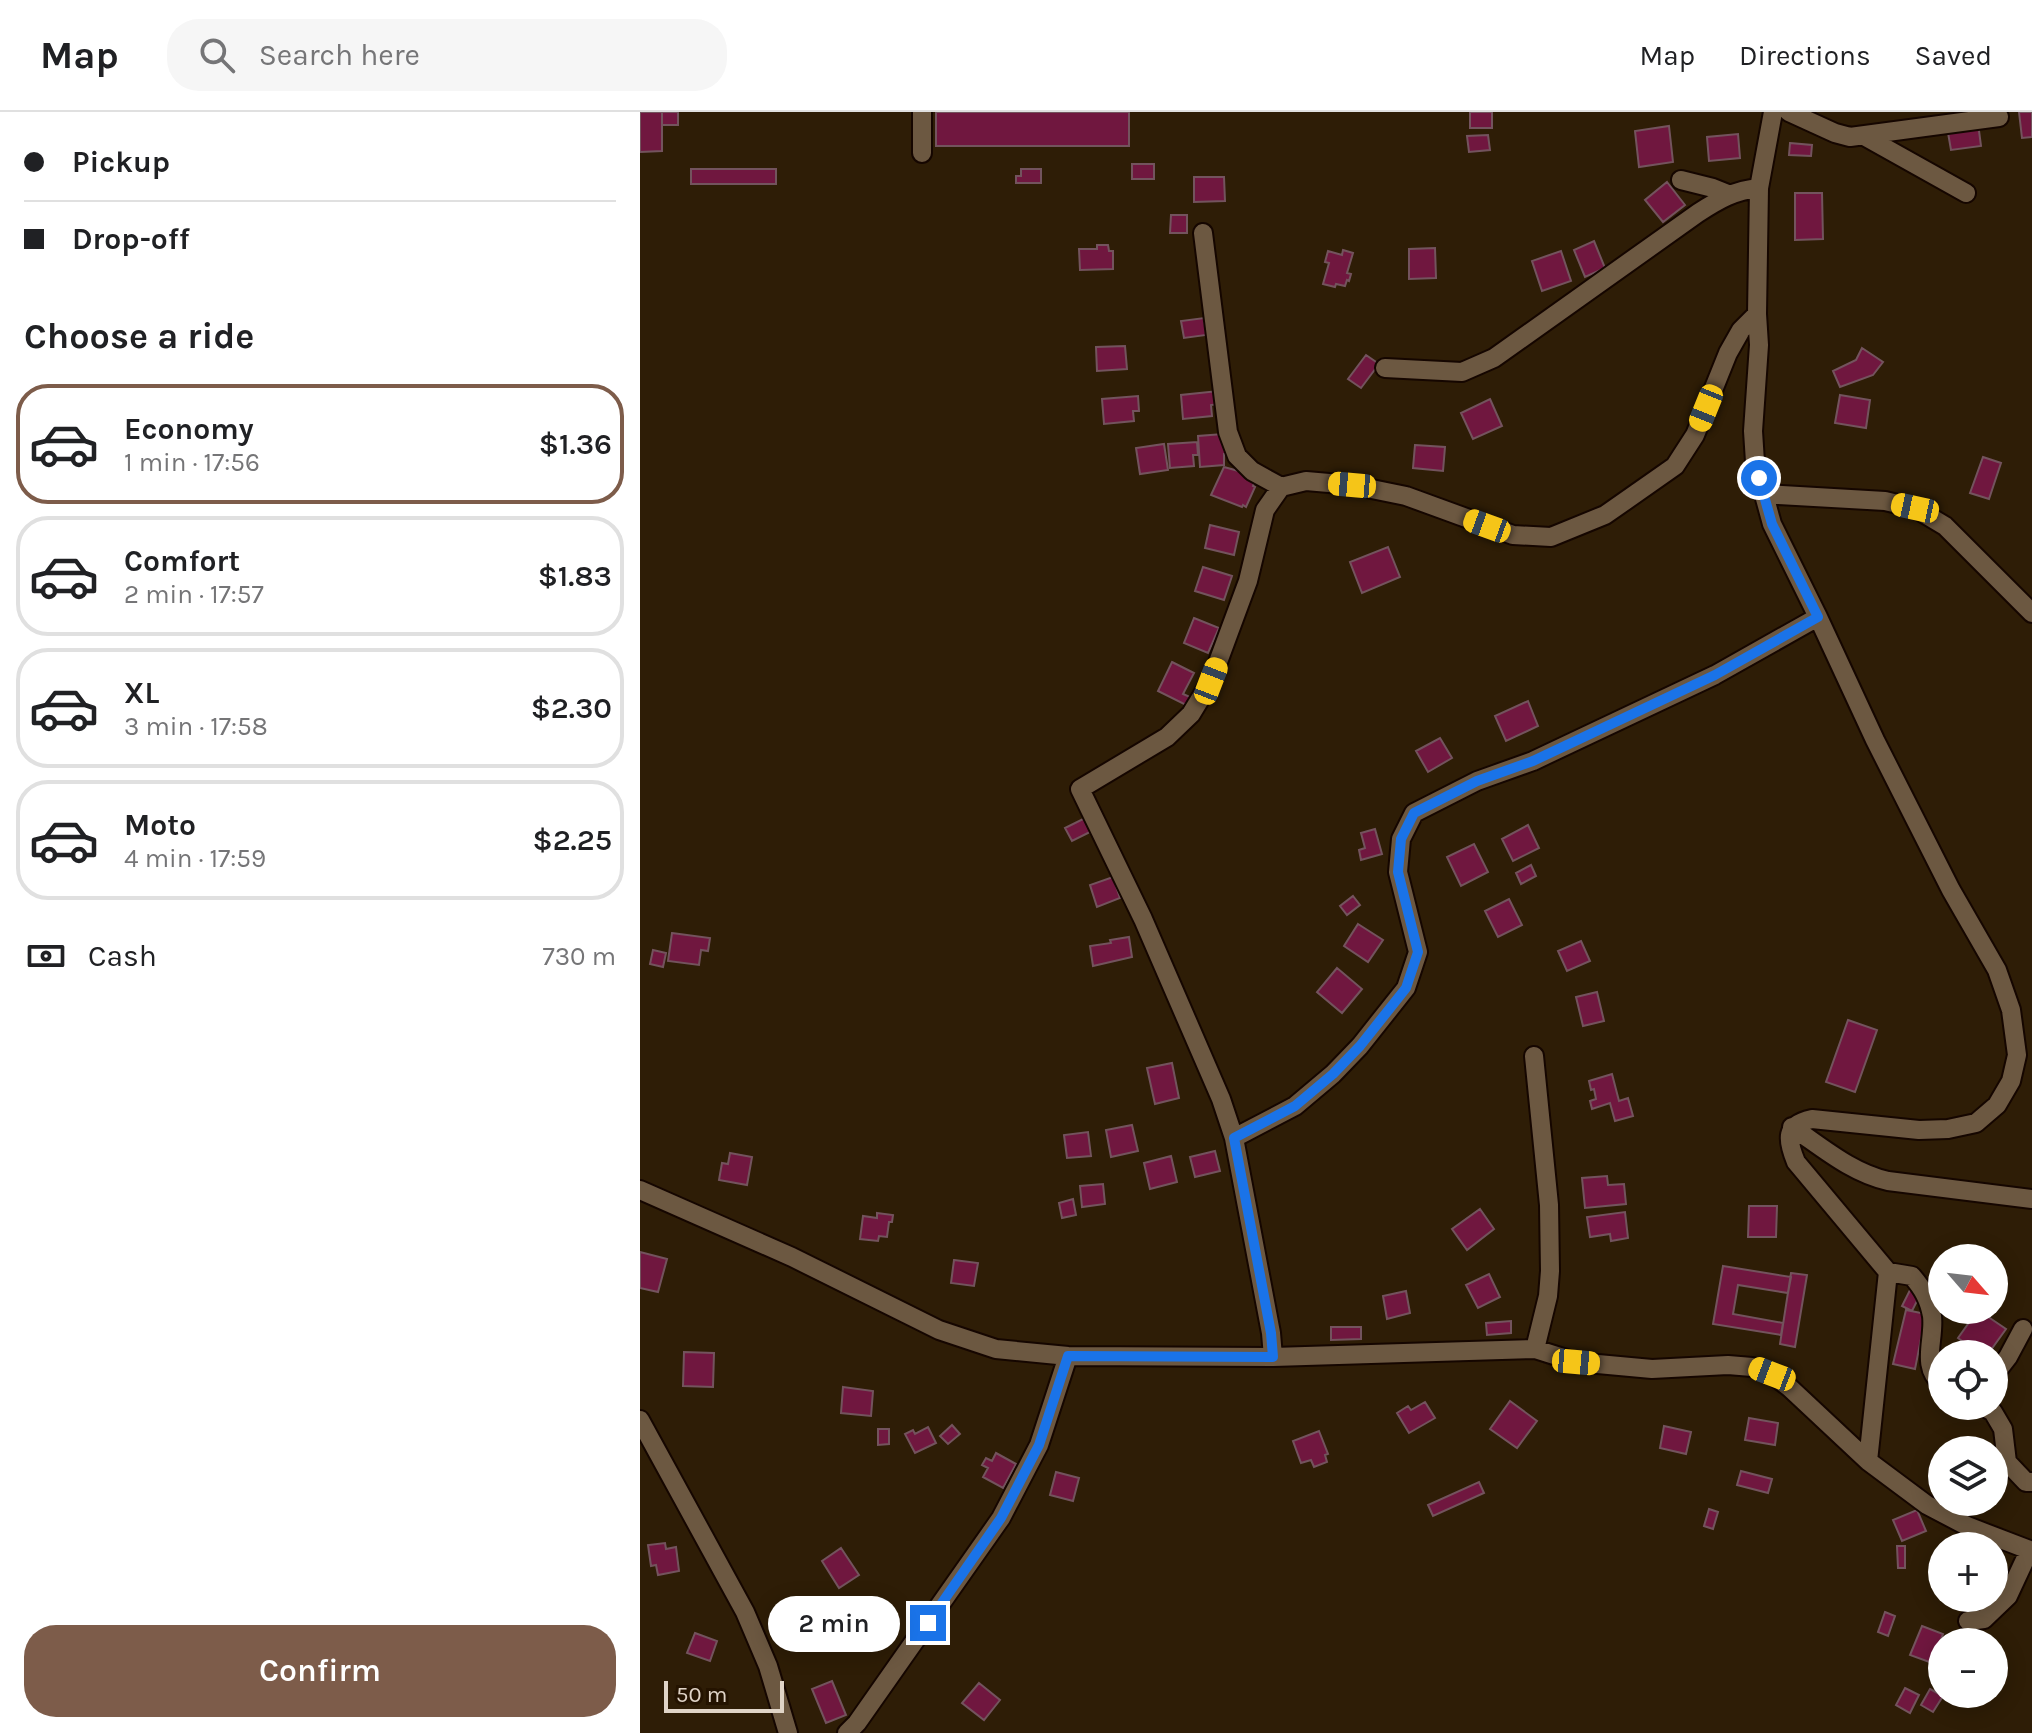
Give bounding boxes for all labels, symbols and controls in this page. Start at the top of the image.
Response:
search box [167,19,727,91]
text: Map [40,33,119,78]
icon: search [195,33,239,77]
text: Search here [259,37,420,73]
text: Map [1640,39,1695,72]
text: Directions [1739,39,1871,72]
text: Saved [1915,39,1992,72]
text: Pickup [72,144,170,180]
text: Drop-off [72,221,190,257]
text: Choose a ride [24,315,254,357]
car [1686,381,1726,435]
icon: car [28,408,100,480]
text: Economy [124,411,254,447]
text: $1.36 [539,426,612,462]
text: 1 min · 17:56 [124,447,260,478]
route start [1741,460,1777,496]
car [1327,471,1377,499]
car [1889,491,1941,525]
car [1460,507,1514,545]
icon: car [28,540,100,612]
text: Comfort [124,543,240,579]
text: $1.83 [538,558,612,594]
text: 2 min · 17:57 [124,579,264,610]
car [1191,654,1231,708]
icon: car [28,672,100,744]
text: XL [124,675,159,711]
text: $2.30 [531,690,612,726]
text: 3 min · 17:58 [124,711,268,742]
icon: car [28,804,100,876]
text: Moto [124,807,196,843]
text: $2.25 [532,822,612,858]
text: 4 min · 17:59 [124,843,266,874]
icon: cash [24,934,68,978]
text: Cash [88,938,157,974]
text: 730 m [543,941,616,972]
north arrow [1928,1244,2008,1324]
map controls [1928,1244,2008,1708]
button: locate [1928,1340,2008,1420]
car [1551,1348,1601,1376]
car [1745,1354,1799,1394]
button: layers [1928,1436,2008,1516]
button: + [1928,1532,2008,1612]
callout: 2 min [768,1595,900,1651]
route end [910,1605,946,1641]
text: 2 min [799,1608,869,1639]
button: Confirm [24,1625,616,1717]
button: − [1928,1628,2008,1708]
scale bar [664,1677,784,1713]
text: 50 m [676,1682,727,1708]

